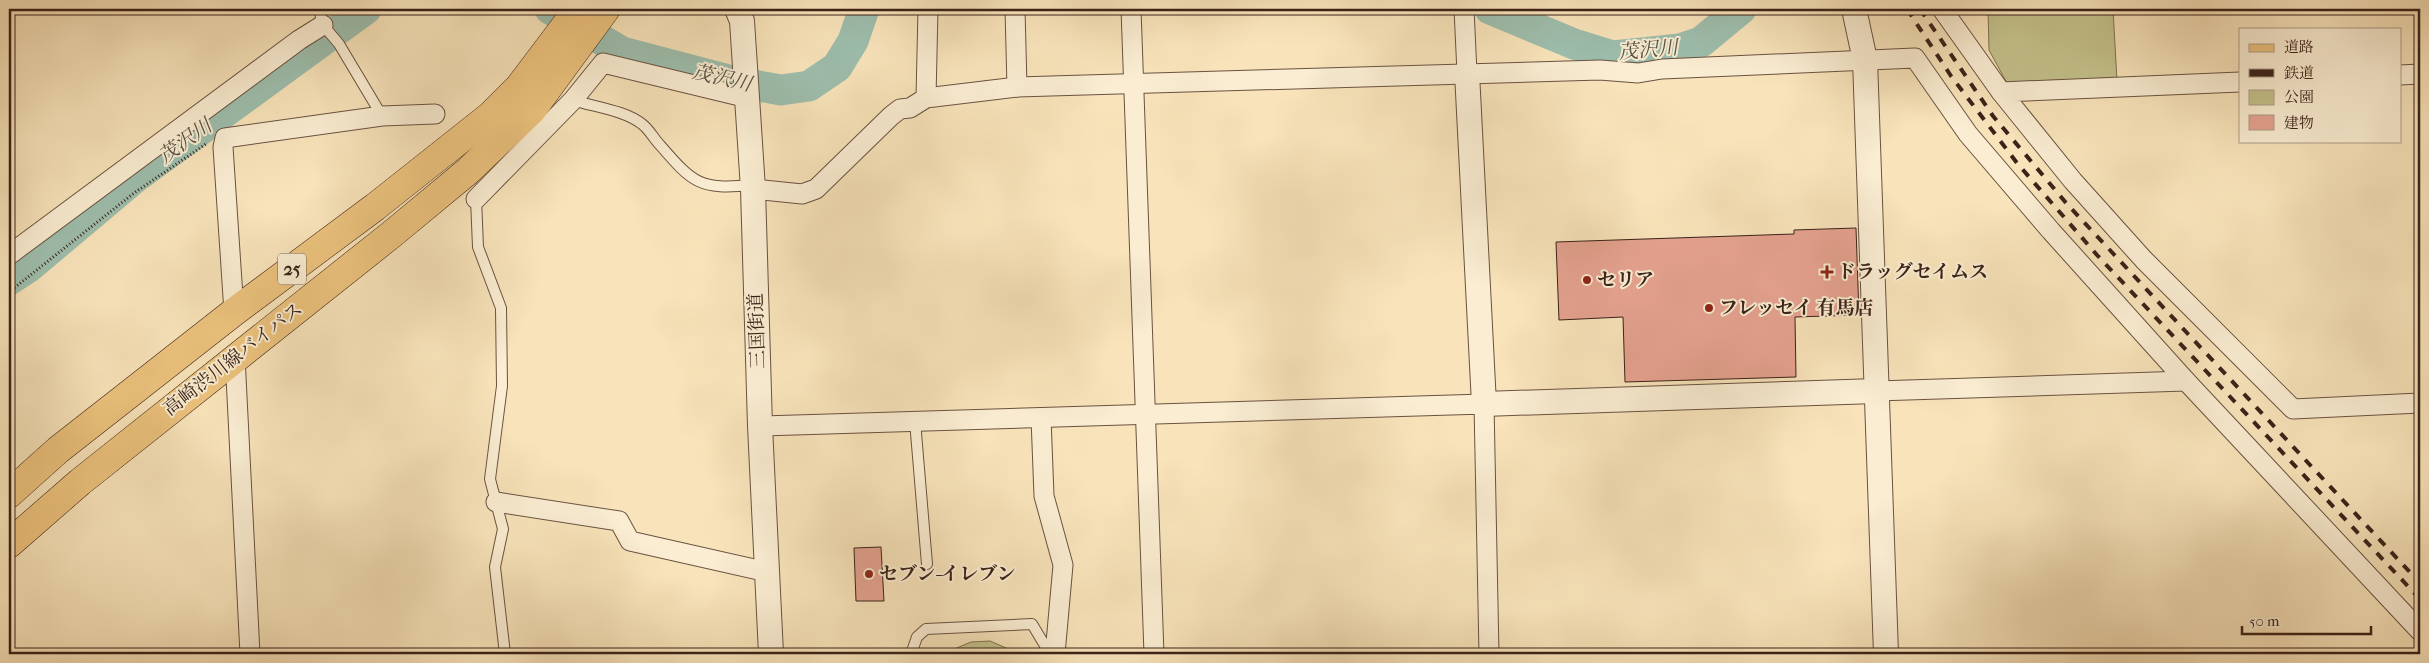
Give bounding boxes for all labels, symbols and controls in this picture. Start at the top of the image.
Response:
legend [2239,28,2402,142]
water label: 茂沢川 [1617,36,1681,64]
text: 道路 [2284,38,2314,56]
water label: 茂沢川 [690,60,756,96]
text: 鉄道 [2284,64,2314,82]
text: 公園 [2284,88,2314,106]
water label: 茂沢川 [154,113,218,168]
text: 建物 [2284,114,2314,132]
road number: 25 [278,253,306,284]
place label: ドラッグセイムス [1837,261,1988,283]
marker: ドラッグセイムス [1821,266,1833,278]
place label: セリア [1597,269,1654,291]
marker: セリア [1581,274,1593,286]
street label: 三国街道 [745,293,769,369]
place label: フレッセイ 有馬店 [1719,297,1874,319]
street label: 高崎渋川線バイパス [159,298,307,420]
marker: フレッセイ 有馬店 [1703,302,1715,314]
place label: セブン-イレブン [879,563,1015,585]
marker: セブン-イレブン [863,568,875,580]
scale bar [2242,603,2370,635]
text: 50 m [2249,612,2280,630]

